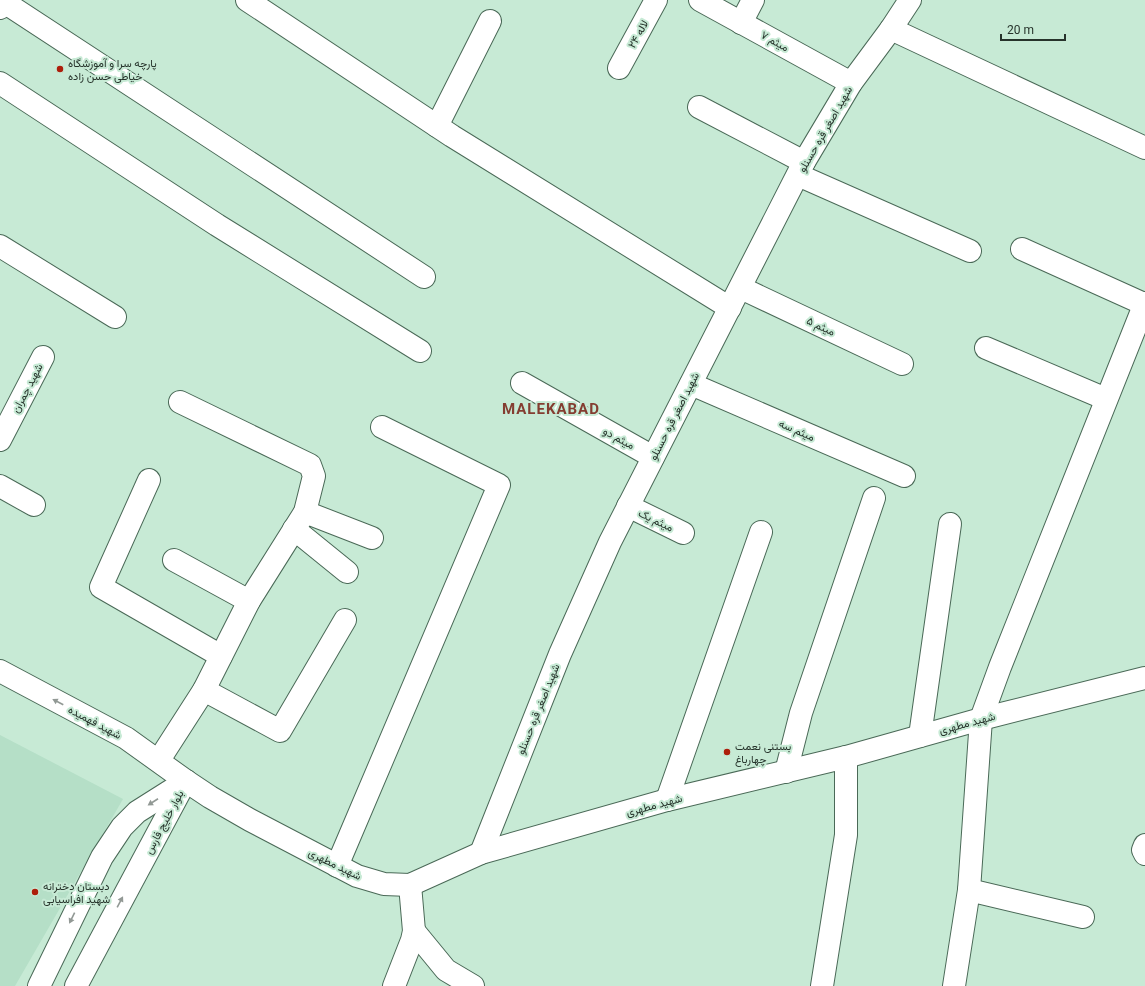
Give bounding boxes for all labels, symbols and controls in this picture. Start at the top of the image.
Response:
scale bar [1001,16,1065,42]
street label: لاله ۲۴ [626,18,651,50]
text: 20 m [1007,23,1034,37]
street label: میثم ۷ [758,28,791,55]
place label: پارچه سرا و آموزشگاه خیاطی حسن زاده [68,57,157,83]
marker: پارچه سرا و آموزشگاه خیاطی حسن زاده [55,64,65,74]
street label: شهید اصغر قره حسنلو [796,84,855,174]
street label: میثم ۵ [804,314,837,340]
street label: شهید چمران [9,361,47,416]
street label: شهید اصغر قره حسنلو [647,370,702,462]
district label: MALEKABAD [502,400,600,418]
street label: میثم سه [776,417,817,445]
street label: میثم دو [600,425,637,453]
street label: میثم یک [636,506,676,535]
street label: شهید اصغر قره حسنلو [514,662,563,756]
one-way arrow [52,698,63,705]
street label: شهید فهمیده [66,703,124,742]
street label: شهید مطهری [938,710,997,737]
place label: بستنی نعمت چهارباغ [735,740,791,767]
marker: بستنی نعمت چهارباغ [722,747,732,757]
street label: بلوار خلیج فارس [142,788,188,857]
street label: شهید مطهری [625,792,684,819]
one-way arrow [147,798,159,805]
street label: شهید مطهری [306,846,364,883]
place label: دبستان دخترانه شهید افراسیابی [43,880,111,906]
marker: دبستان دخترانه شهید افراسیابی [30,887,40,897]
one-way arrow [117,896,124,908]
one-way arrow [69,912,75,923]

